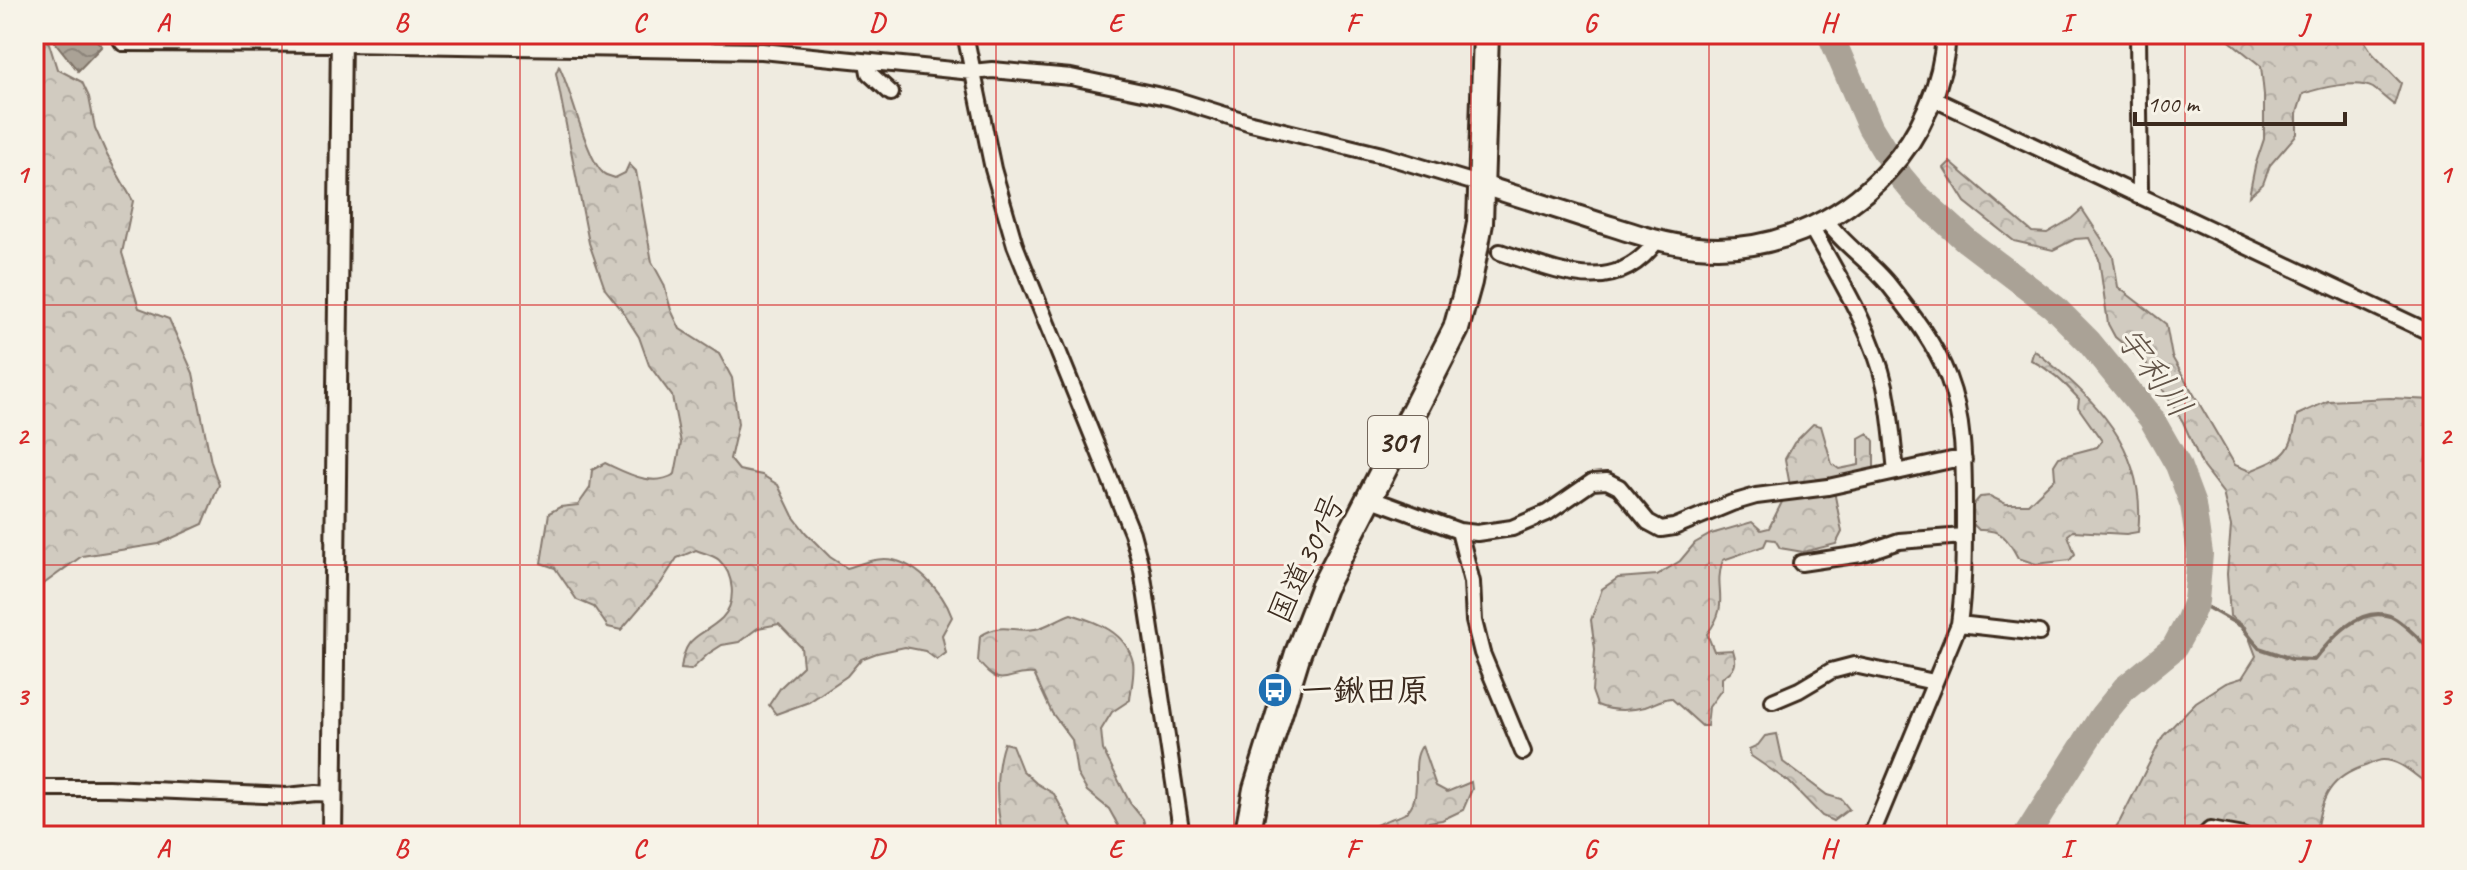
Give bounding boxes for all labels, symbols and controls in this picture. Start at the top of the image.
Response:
text: A [156,6,171,39]
text: B [394,6,410,39]
text: C [633,6,649,39]
text: D [869,6,887,39]
text: E [1108,6,1126,39]
text: F [1346,6,1364,39]
text: G [1584,6,1600,39]
text: H [1821,6,1841,39]
text: I [2061,6,2078,39]
text: J [2298,6,2313,39]
scale bar [2135,76,2345,126]
text: 100 m [2147,89,2201,119]
text: 1 [16,158,31,191]
text: 1 [2439,158,2454,191]
water label: 宇利川 [2107,318,2202,426]
road number: 301 [1368,416,1428,468]
text: 2 [16,419,30,452]
text: 2 [2439,419,2453,452]
street label: 国道301号 [1258,486,1354,630]
place label: 一鍬田原 [1301,670,1429,711]
bus stop icon: 一鍬田原 [1256,671,1294,709]
text: 3 [16,680,30,713]
text: 3 [2439,680,2453,713]
text: A [156,832,171,865]
text: B [394,832,410,865]
text: C [633,832,649,865]
text: D [869,832,887,865]
text: E [1108,832,1126,865]
text: F [1346,832,1364,865]
text: G [1584,832,1600,865]
text: H [1821,832,1841,865]
text: I [2061,832,2078,865]
text: J [2298,832,2313,865]

